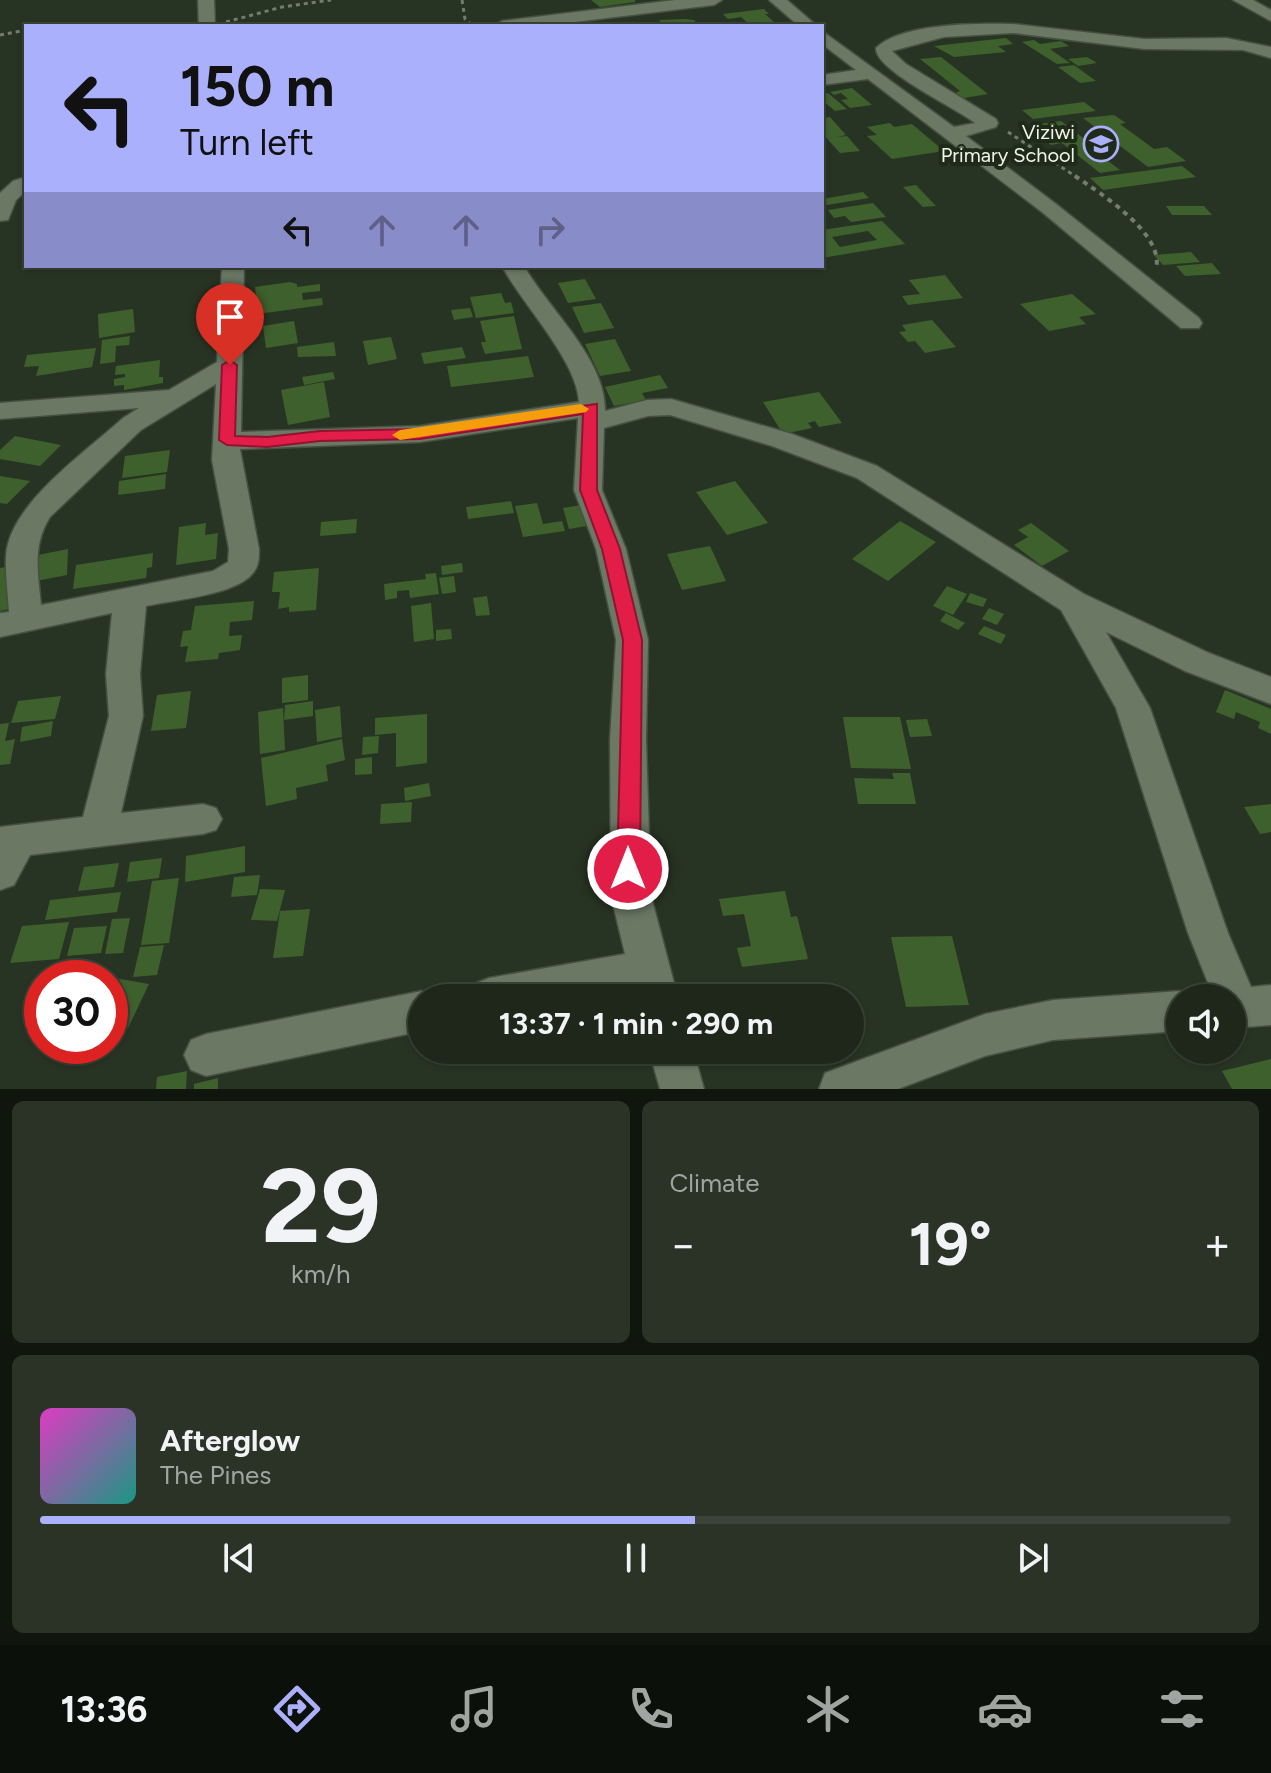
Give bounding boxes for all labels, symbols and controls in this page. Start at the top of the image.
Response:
text: 150 m [180,53,335,120]
icon: left [48,56,152,160]
place label: Viziwi Primary School [941,120,1075,167]
text: Turn left [180,121,314,164]
school or university icon: Viziwi Primary School [1082,125,1120,163]
icon: left [276,208,320,252]
icon: ahead [360,208,404,252]
icon: ahead [444,208,488,252]
icon: right [528,208,572,252]
pin [196,283,264,365]
icon: arrive [208,295,252,339]
position arrow [586,827,670,911]
speed limit sign: 30 [24,960,128,1064]
map controls [1166,984,1246,1064]
button: sound [1166,984,1246,1064]
text: 13:37 · 1 min · 290 m [499,1005,773,1042]
text: 29 [260,1143,381,1268]
text: Climate [670,1167,759,1199]
text: 19° [909,1208,992,1280]
text: − [670,1218,697,1271]
text: + [1204,1218,1231,1271]
text: km/h [291,1258,350,1290]
text: Afterglow [160,1422,300,1459]
text: The Pines [160,1459,271,1491]
icon: previous [217,1536,261,1580]
icon: pause [614,1536,658,1580]
icon: next [1011,1536,1055,1580]
icon: directions [269,1681,325,1737]
icon: music [446,1681,502,1737]
icon: phone [623,1681,679,1737]
icon: climate [800,1681,856,1737]
icon: car [977,1681,1033,1737]
icon: filters [1154,1681,1210,1737]
text: 13:36 [61,1688,148,1731]

